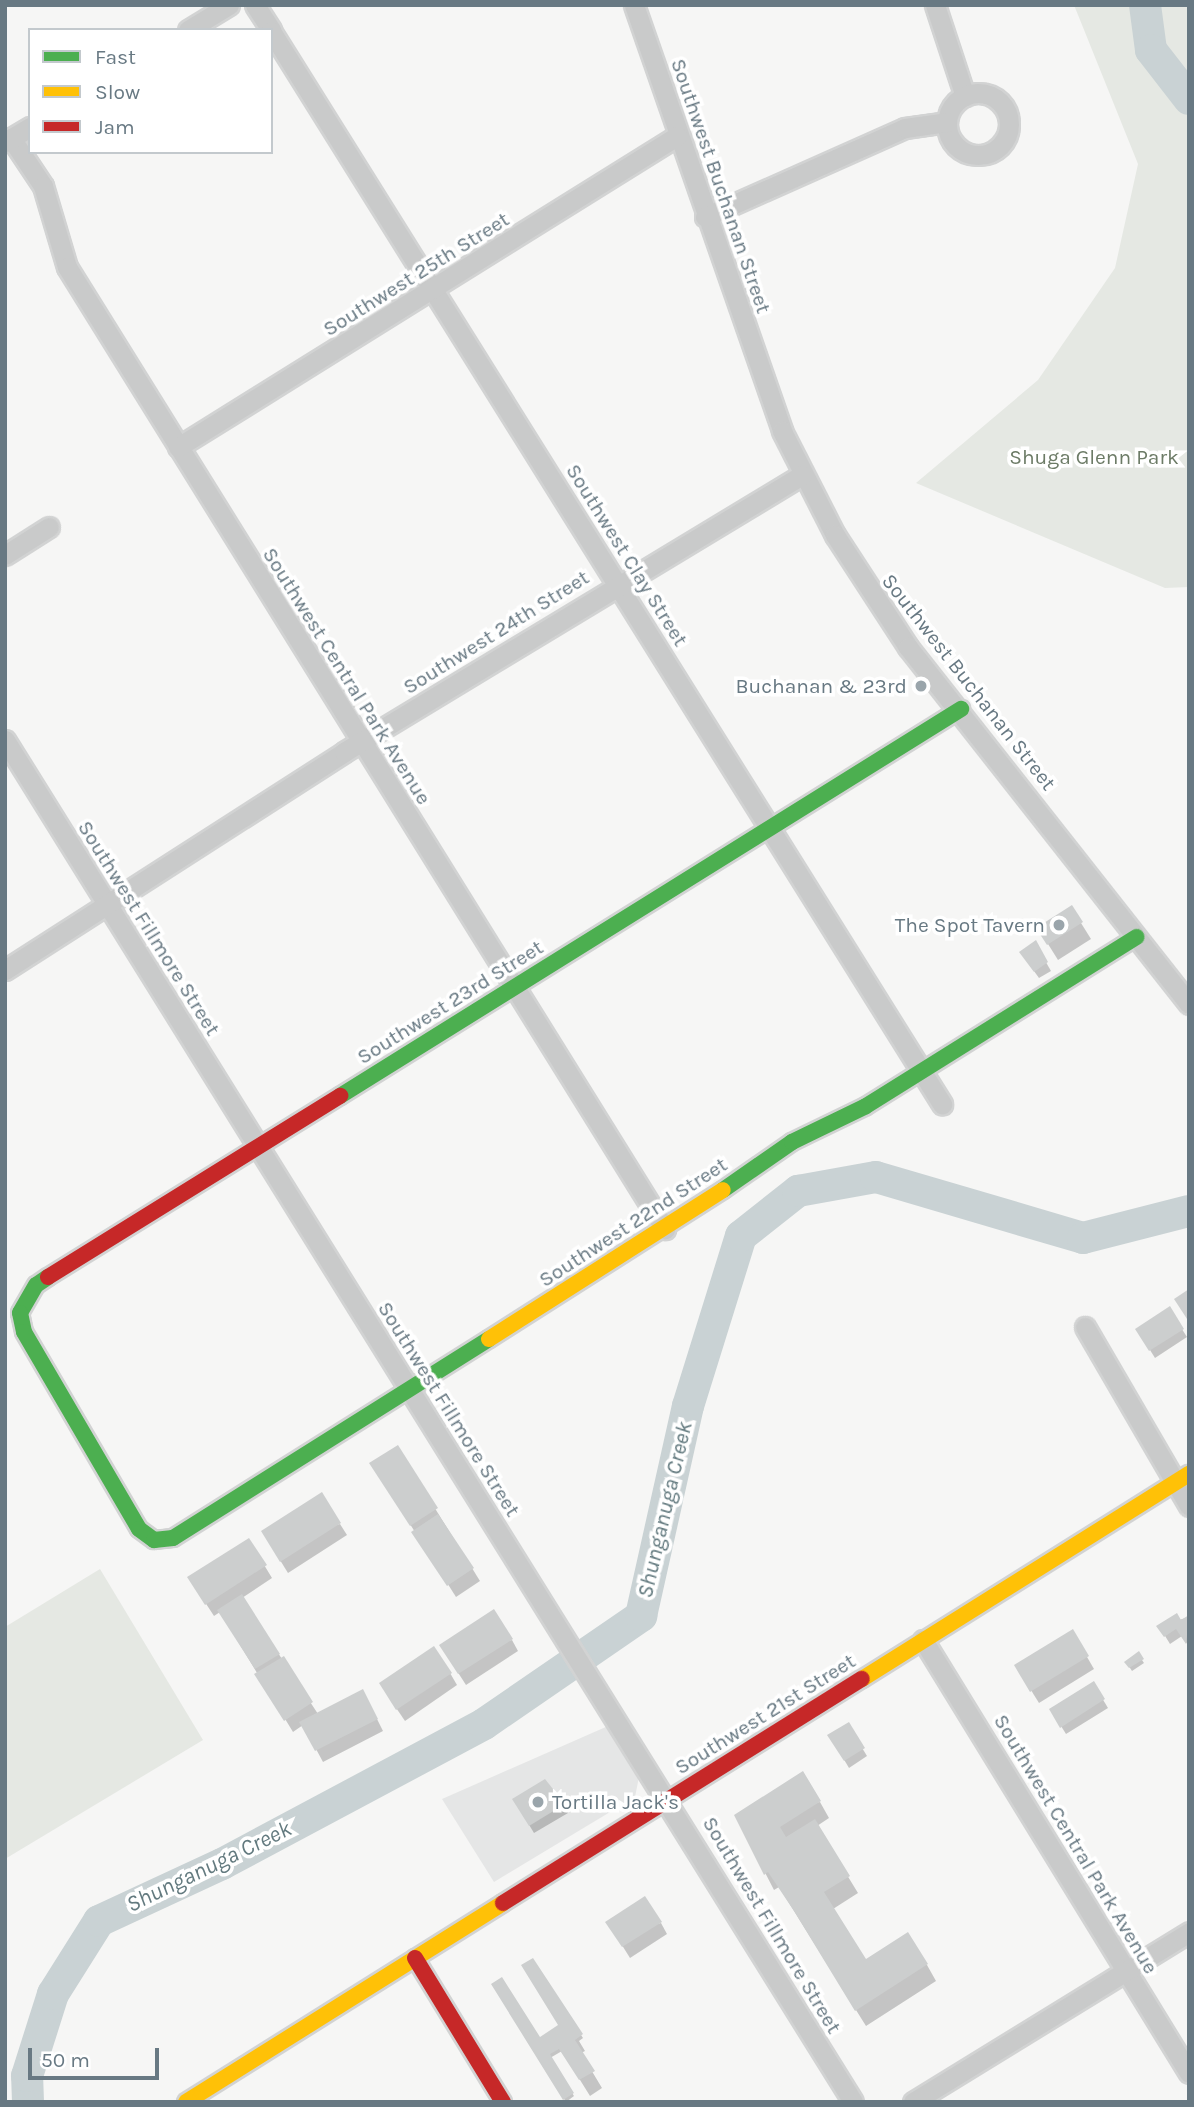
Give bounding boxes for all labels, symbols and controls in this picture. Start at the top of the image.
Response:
legend [28,28,273,154]
text: Fast [95,45,136,69]
street label: Southwest Buchanan Street [666,55,776,317]
text: Slow [95,80,140,104]
text: Jam [95,115,135,139]
street label: Southwest 25th Street [318,206,514,342]
park label: Shuga Glenn Park [1009,444,1179,470]
street label: Southwest Clay Street [561,459,693,651]
street label: Southwest Central Park Avenue [257,543,437,809]
street label: Southwest 24th Street [398,564,594,700]
street label: Southwest Buchanan Street [877,569,1061,795]
place label: Buchanan & 23rd [735,673,907,699]
marker: Buchanan & 23rd [913,678,929,694]
street label: Southwest Fillmore Street [72,816,226,1040]
place label: The Spot Tavern [895,912,1045,938]
marker: The Spot Tavern [1051,917,1067,933]
street label: Southwest 23rd Street [352,934,548,1070]
street label: Southwest 22nd Street [534,1152,732,1292]
street label: Southwest Fillmore Street [372,1297,526,1521]
water label: Shunganuga Creek [631,1419,699,1601]
street label: Southwest 21st Street [670,1648,860,1780]
street label: Southwest Central Park Avenue [988,1710,1164,1978]
place label: Tortilla Jack's [552,1789,679,1815]
marker: Tortilla Jack's [530,1794,546,1810]
street label: Southwest Fillmore Street [697,1812,847,2038]
water label: Shunganuga Creek [122,1815,296,1919]
scale bar [32,2034,163,2078]
text: 50 m [41,2048,90,2072]

